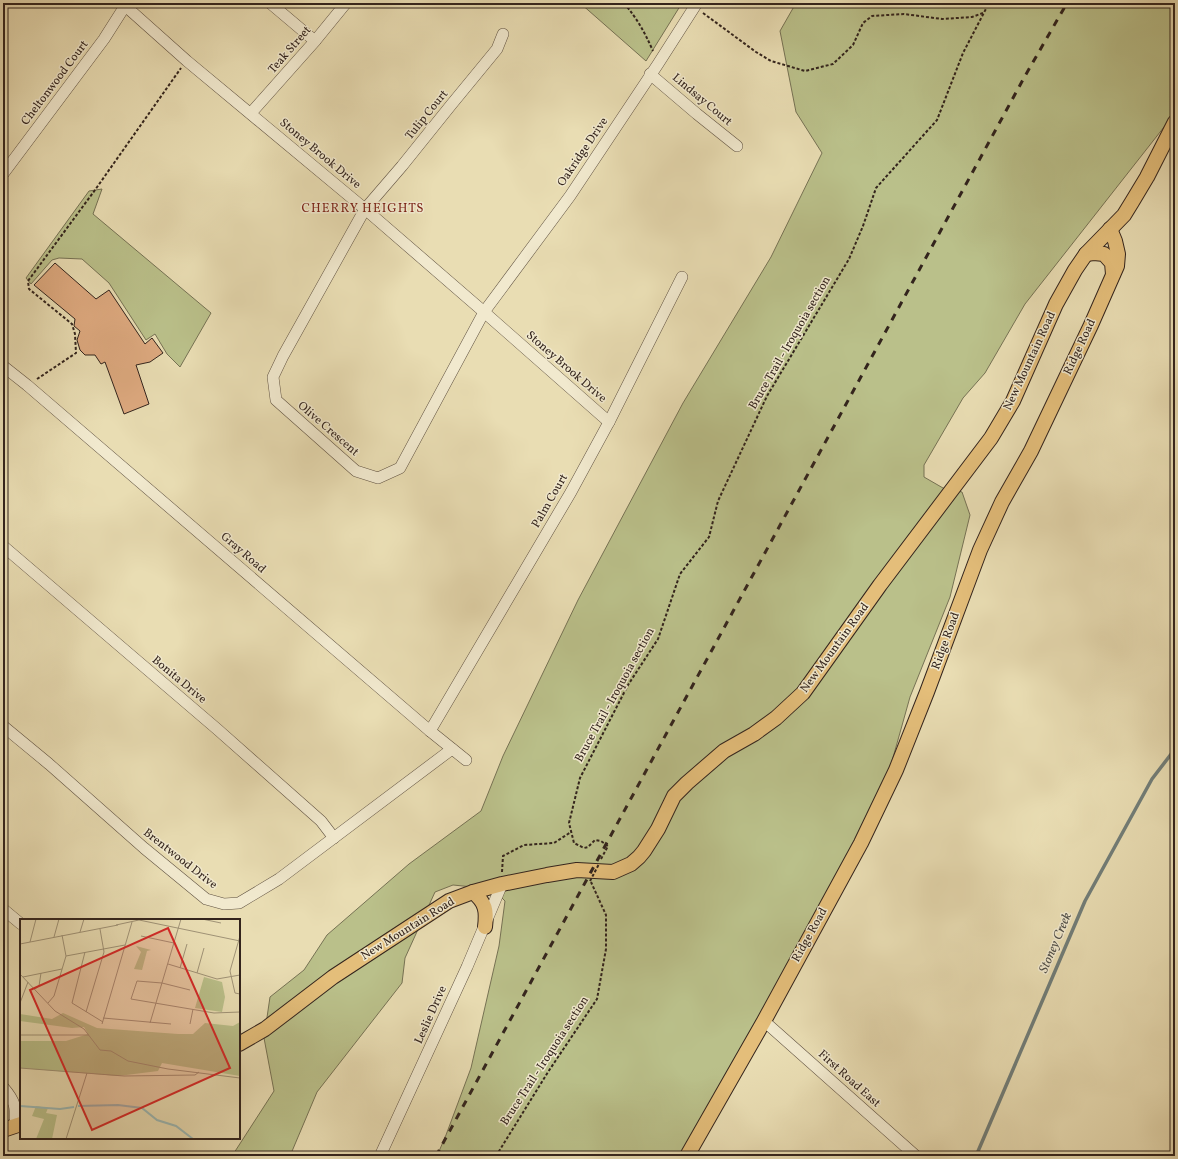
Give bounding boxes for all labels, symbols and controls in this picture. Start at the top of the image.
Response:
street label: Teak Street [265,23,315,77]
street label: Cheltonwood Court [18,37,92,129]
street label: Lindsay Court [669,70,735,130]
street label: Tulip Court [402,87,452,143]
street label: Oakridge Drive [554,114,612,190]
street label: Stoney Brook Drive [276,115,364,193]
district label: CHERRY HEIGHTS [301,200,425,218]
street label: Bruce Trail - Iroquoia section [745,273,835,413]
street label: New Mountain Road [1000,309,1060,413]
street label: Ridge Road [1060,316,1100,378]
street label: Stoney Brook Drive [522,328,610,407]
street label: Olive Crescent [294,398,362,460]
street label: Palm Court [528,471,572,531]
street label: Gray Road [217,529,269,577]
street label: New Mountain Road [797,600,873,696]
street label: Ridge Road [928,610,964,672]
street label: Bruce Trail - Iroquoia section [571,625,659,765]
street label: Bonita Drive [148,652,210,708]
street label: Brentwood Drive [140,825,221,893]
street label: New Mountain Road [358,894,458,964]
street label: Ridge Road [788,905,832,965]
water label: Stoney Creek [1035,910,1077,976]
inset map [20,919,240,1139]
street label: Leslie Drive [411,983,451,1047]
street label: Bruce Trail - Iroquoia section [497,993,593,1129]
street label: First Road East [814,1047,884,1111]

